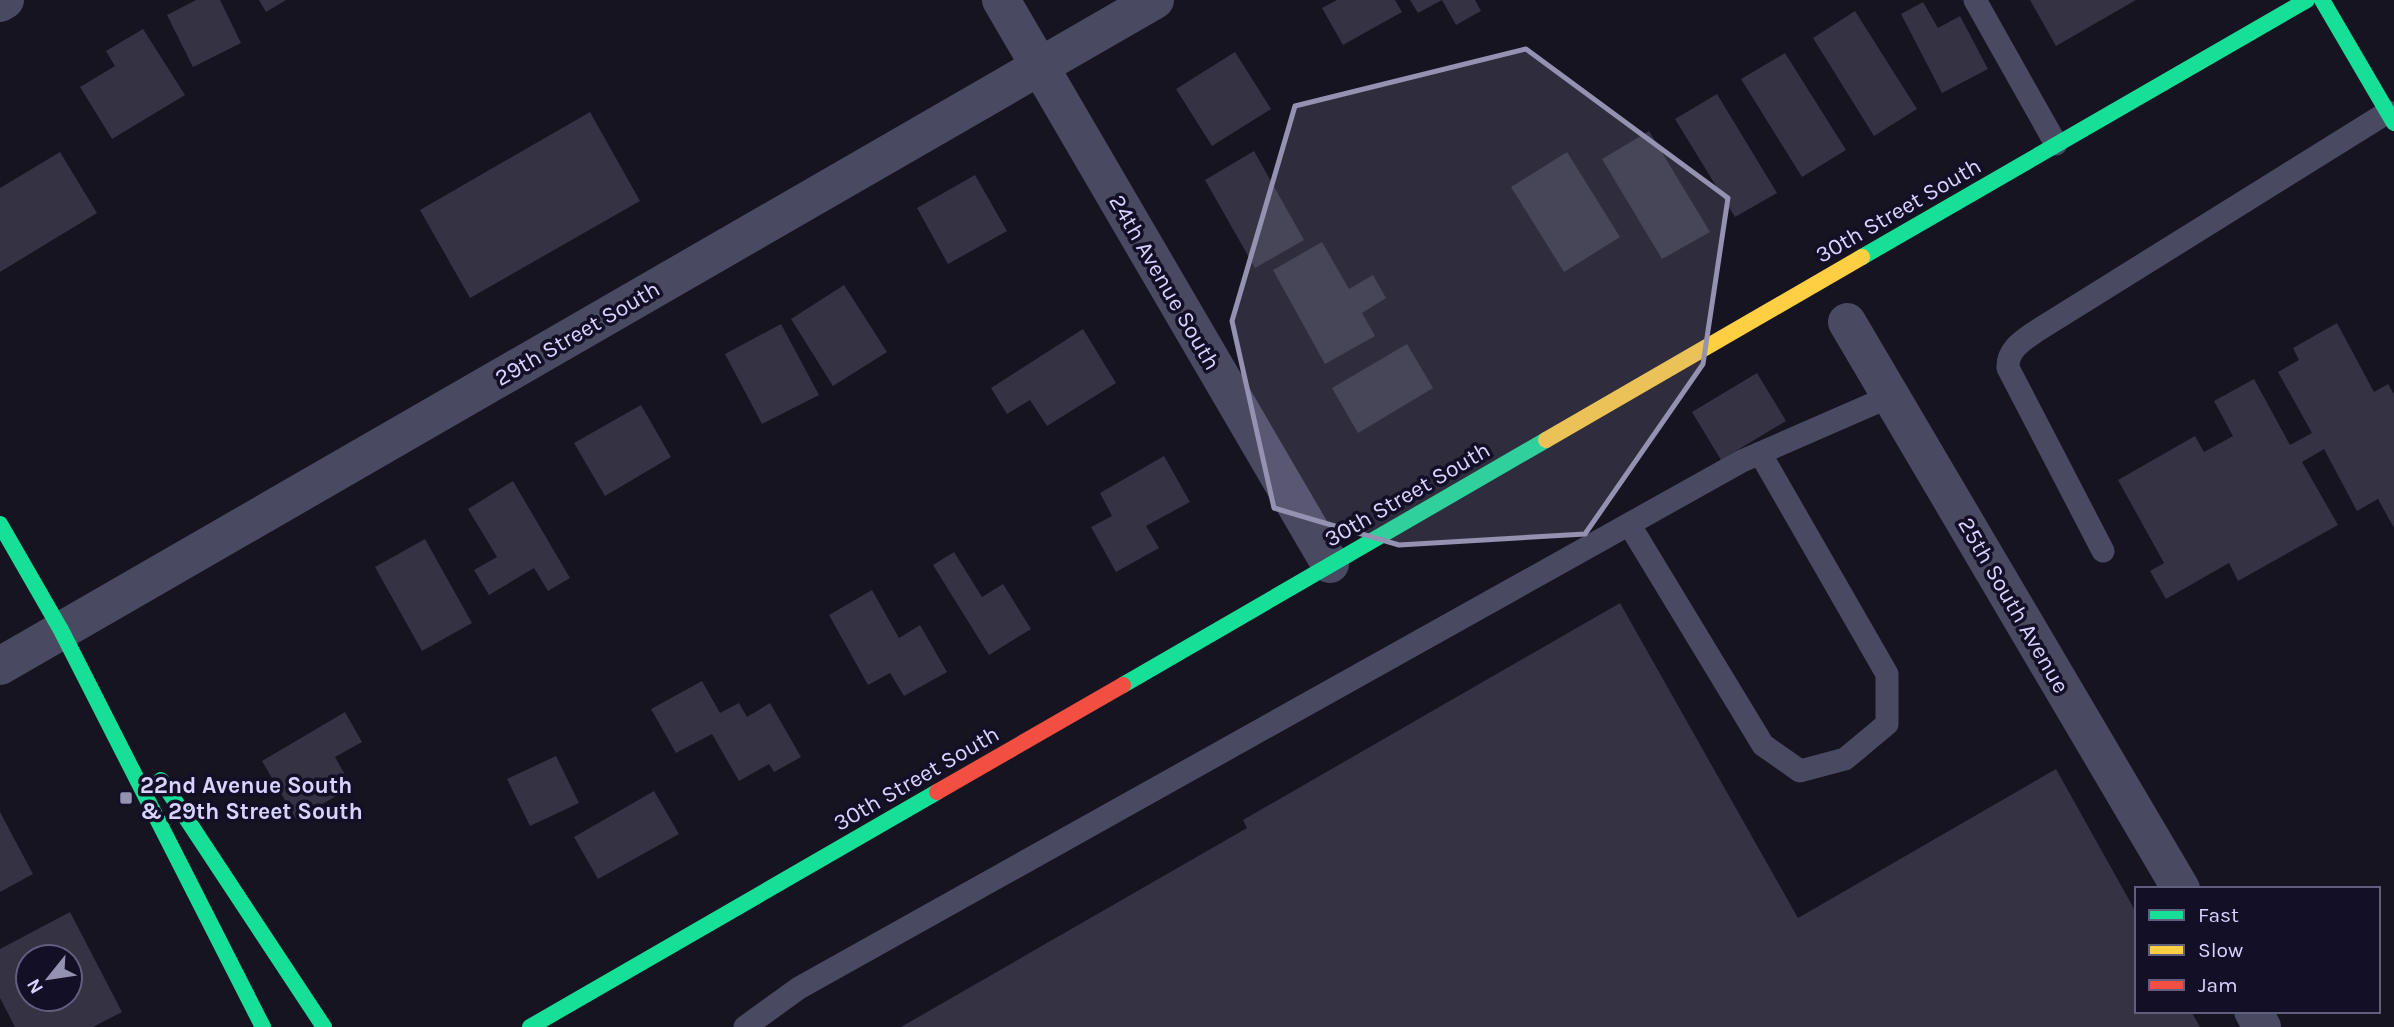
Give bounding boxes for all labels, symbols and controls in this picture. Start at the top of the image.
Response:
street label: 30th Street South [1811,152,1986,269]
street label: 24th Avenue South [1103,190,1226,375]
street label: 29th Street South [490,275,665,392]
street label: 30th Street South [1320,436,1495,553]
street label: 25th South Avenue [1952,513,2075,698]
street label: 30th Street South [829,720,1004,837]
place label: 22nd Avenue South & 29th Street South [140,772,363,825]
marker: 22nd Avenue South & 29th Street South [118,790,134,806]
legend [2135,887,2380,1013]
text: Fast [2198,903,2239,927]
text: Slow [2198,938,2243,962]
north arrow [14,943,84,1013]
text: Jam [2198,973,2238,997]
text: N [22,975,48,997]

